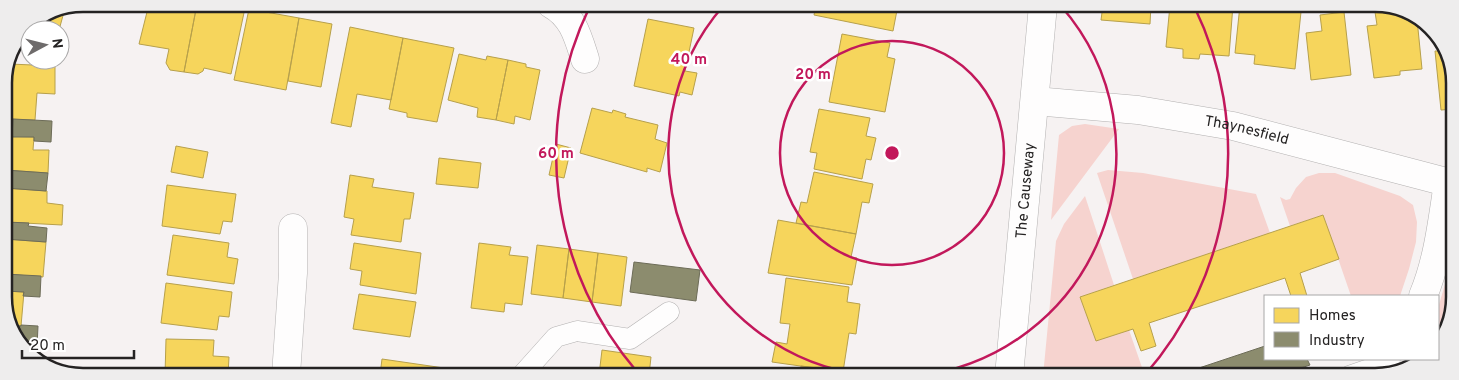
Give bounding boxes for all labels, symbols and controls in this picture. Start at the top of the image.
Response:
north arrow [20,20,70,70]
text: N [47,38,65,50]
text: 40 m [671,51,707,70]
text: 20 m [795,66,831,85]
street label: Thaynesfield [1203,112,1291,150]
street label: The Causeway [1012,142,1040,240]
centre of rings [883,144,901,162]
text: 60 m [538,145,574,164]
legend [1264,295,1439,360]
text: Homes [1309,307,1356,326]
scale bar [22,328,135,360]
text: Industry [1309,332,1365,351]
text: 20 m [30,337,65,356]

